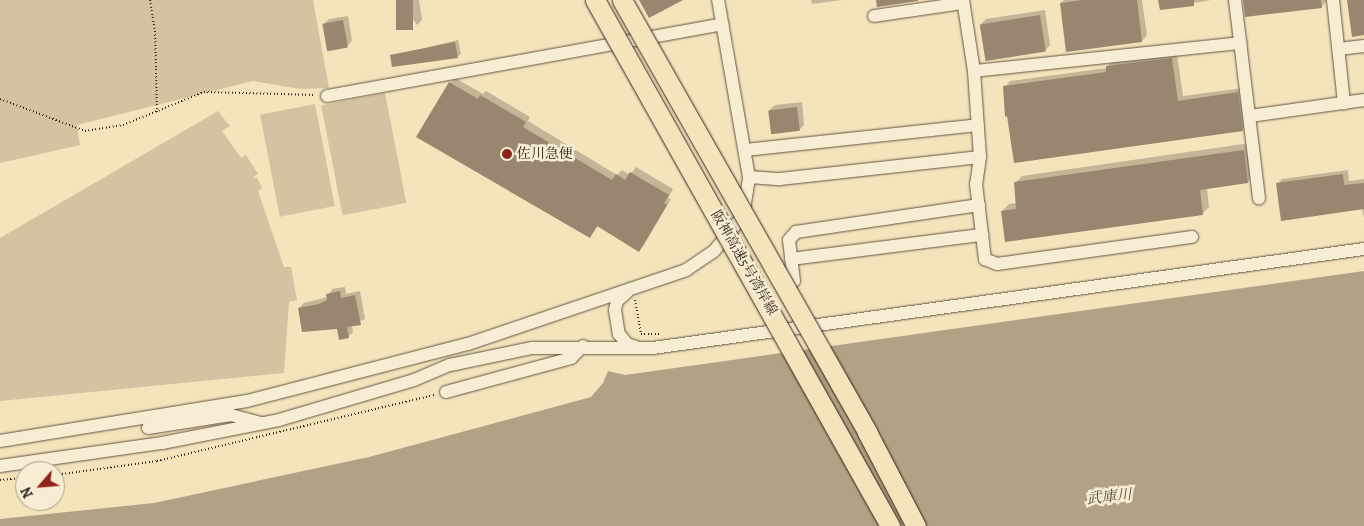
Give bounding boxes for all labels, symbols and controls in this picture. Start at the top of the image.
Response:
place label: 佐川急便 [517,146,573,162]
marker: 佐川急便 [501,148,513,160]
street label: 阪神高速5号湾岸線 [707,208,781,318]
north arrow [15,461,65,511]
text: N [16,484,38,501]
water label: 武庫川 [1086,486,1132,508]

